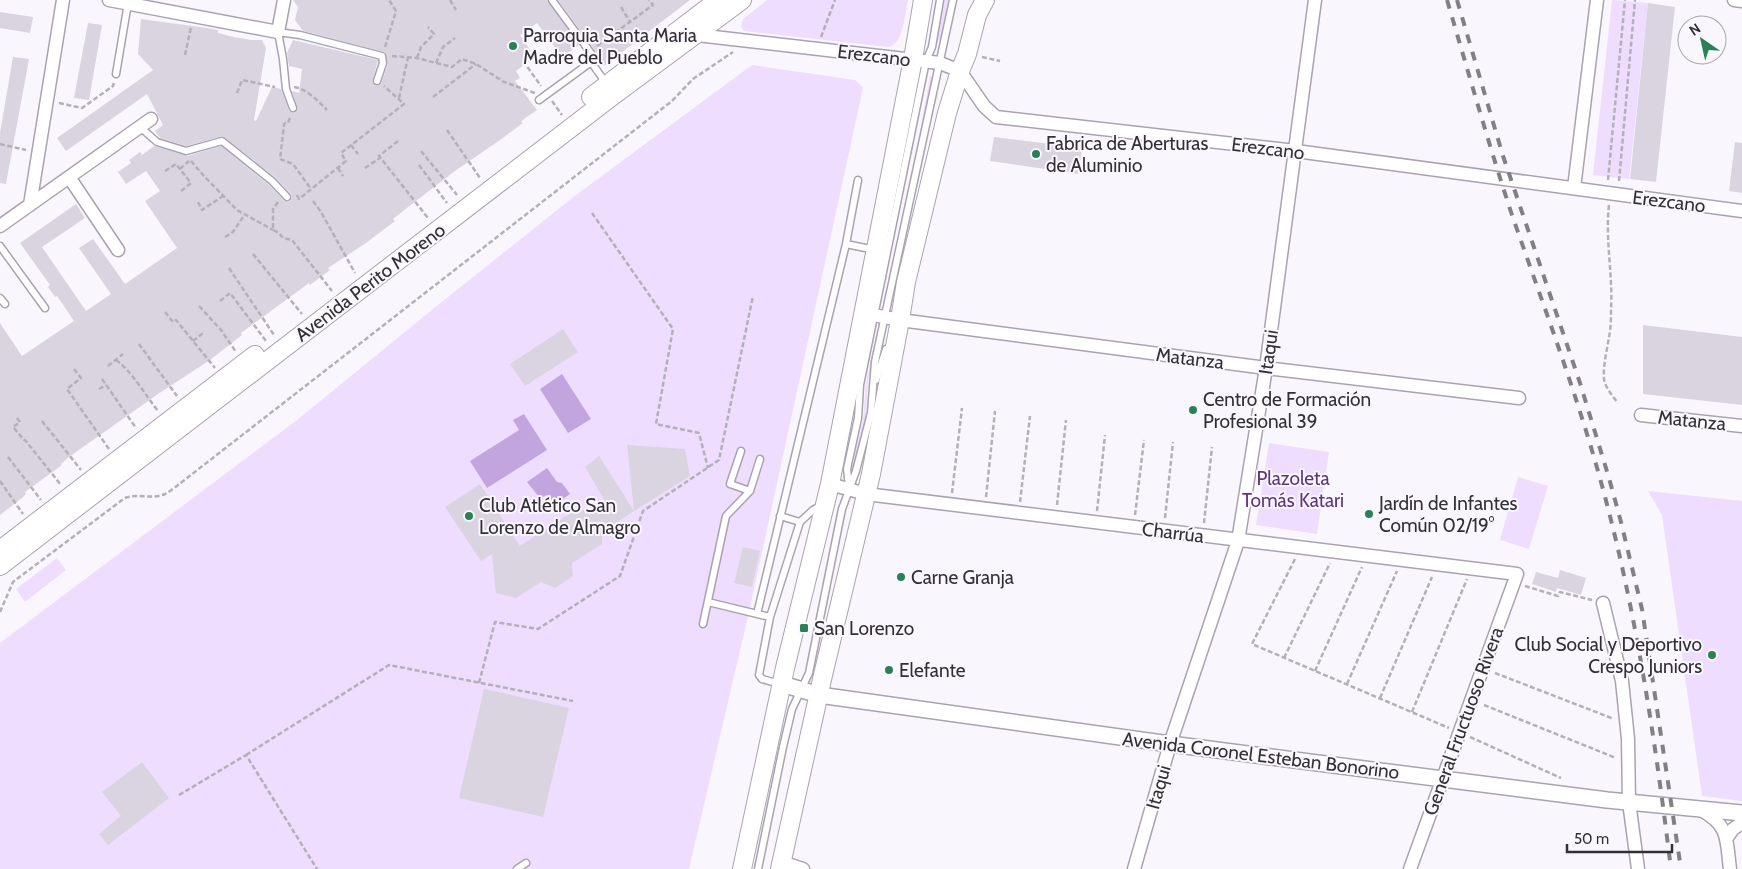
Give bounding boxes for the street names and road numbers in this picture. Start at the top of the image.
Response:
street label: Erezcano [836,40,912,71]
street label: Erezcano [1230,133,1306,164]
street label: Erezcano [1631,186,1707,217]
street label: Avenida Perito Moreno [291,218,450,346]
street label: Itaqui [1254,328,1283,376]
street label: Matanza [1155,343,1225,374]
street label: Matanza [1657,405,1727,436]
street label: Charrúa [1141,517,1205,548]
street label: General Fructuoso Rivera [1419,624,1508,819]
street label: Avenida Coronel Esteban Bonorino [1121,727,1401,784]
street label: Itaqui [1141,762,1176,812]

